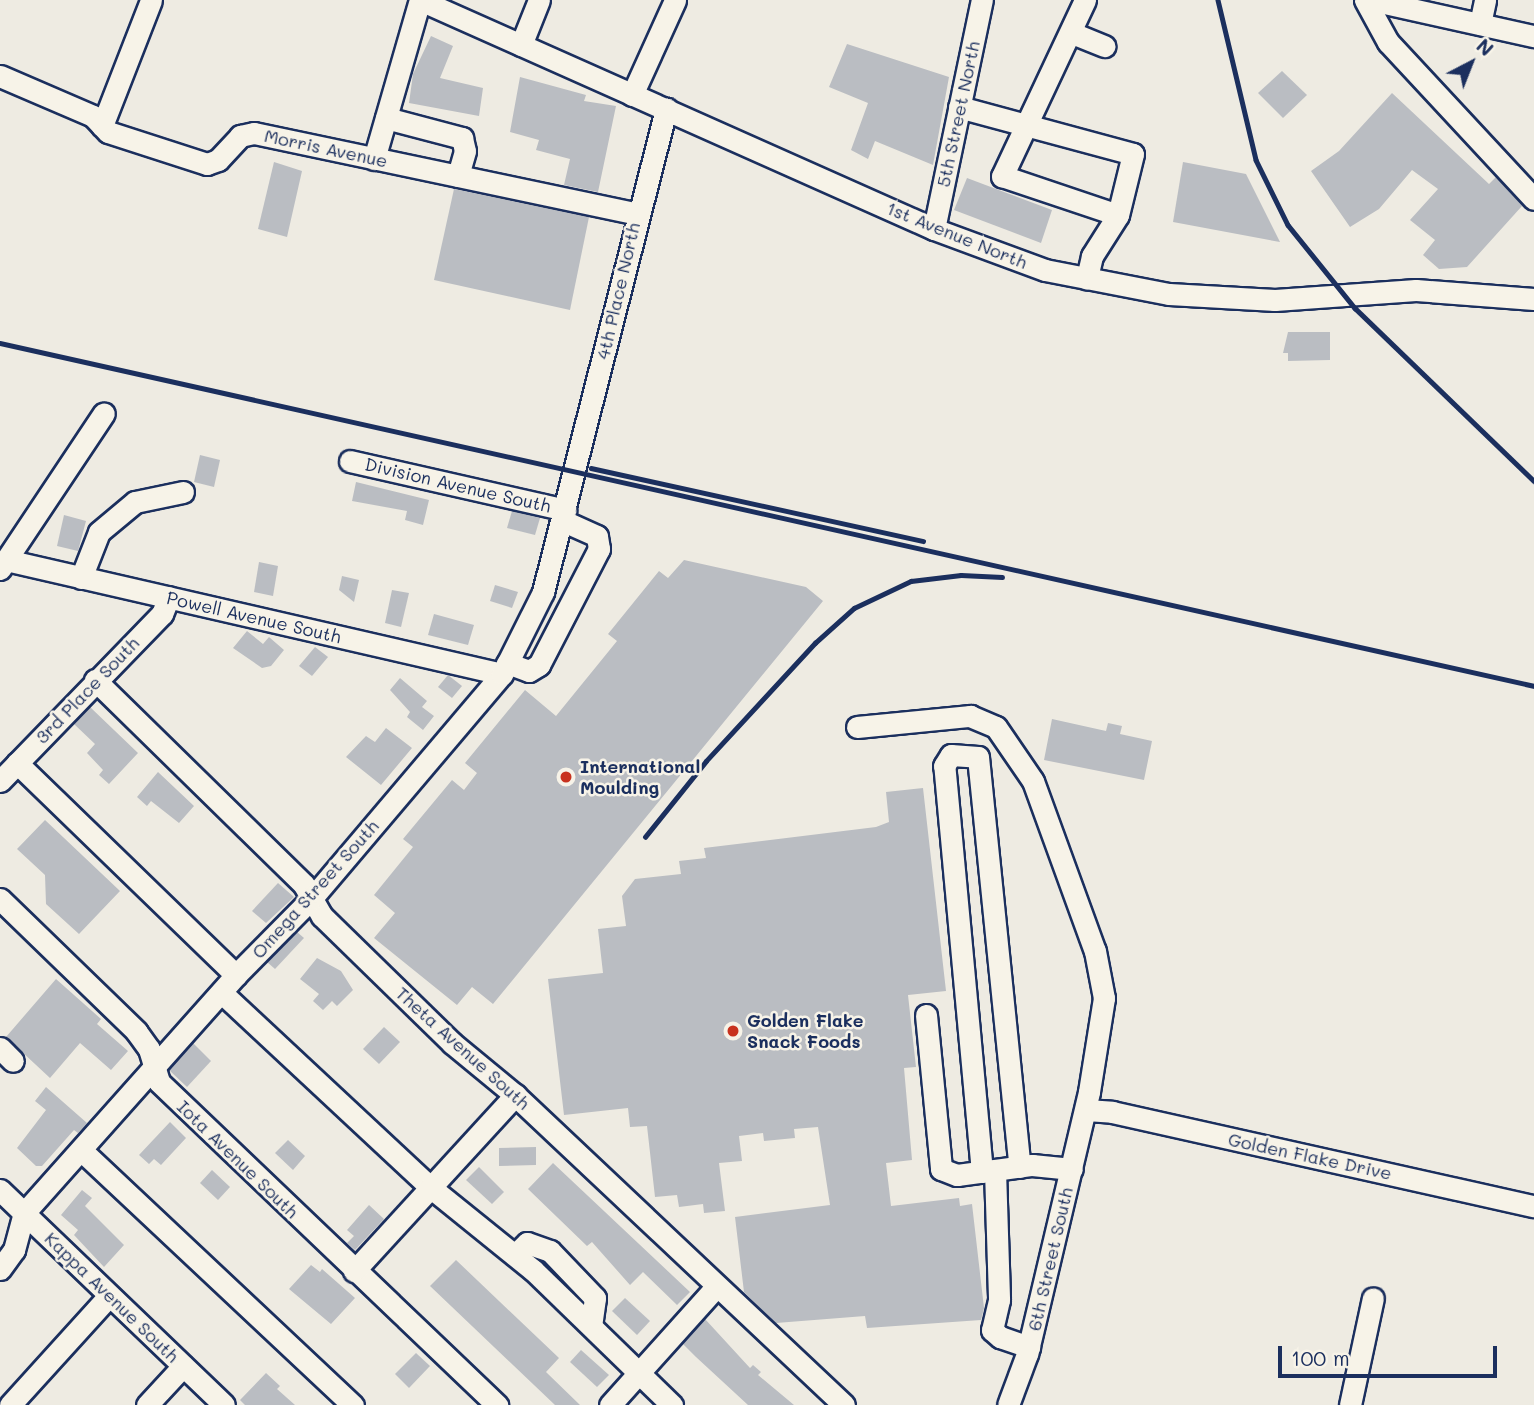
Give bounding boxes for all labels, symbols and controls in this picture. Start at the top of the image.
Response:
north arrow [1436,28,1506,98]
text: N [1472,33,1499,61]
street label: 5th Street North [932,39,984,189]
street label: Morris Avenue [262,124,390,172]
street label: 1st Avenue North [884,197,1030,273]
street label: 4th Place North [592,221,644,361]
street label: Division Avenue South [363,453,553,517]
street label: Powell Avenue South [165,586,343,648]
street label: 3rd Place South [31,632,143,748]
place label: International Moulding [580,756,700,798]
marker: International Moulding [558,769,574,785]
street label: Omega Street South [247,815,383,963]
street label: Theta Avenue South [391,982,535,1114]
place label: Golden Flake Snack Foods [747,1010,863,1052]
marker: Golden Flake Snack Foods [725,1023,741,1039]
street label: Iota Avenue South [173,1096,303,1222]
street label: Golden Flake Drive [1226,1128,1394,1184]
street label: 6th Street South [1023,1185,1077,1333]
street label: Kappa Avenue South [40,1227,184,1367]
scale bar [1282,1332,1501,1376]
text: 100 m [1291,1344,1350,1371]

